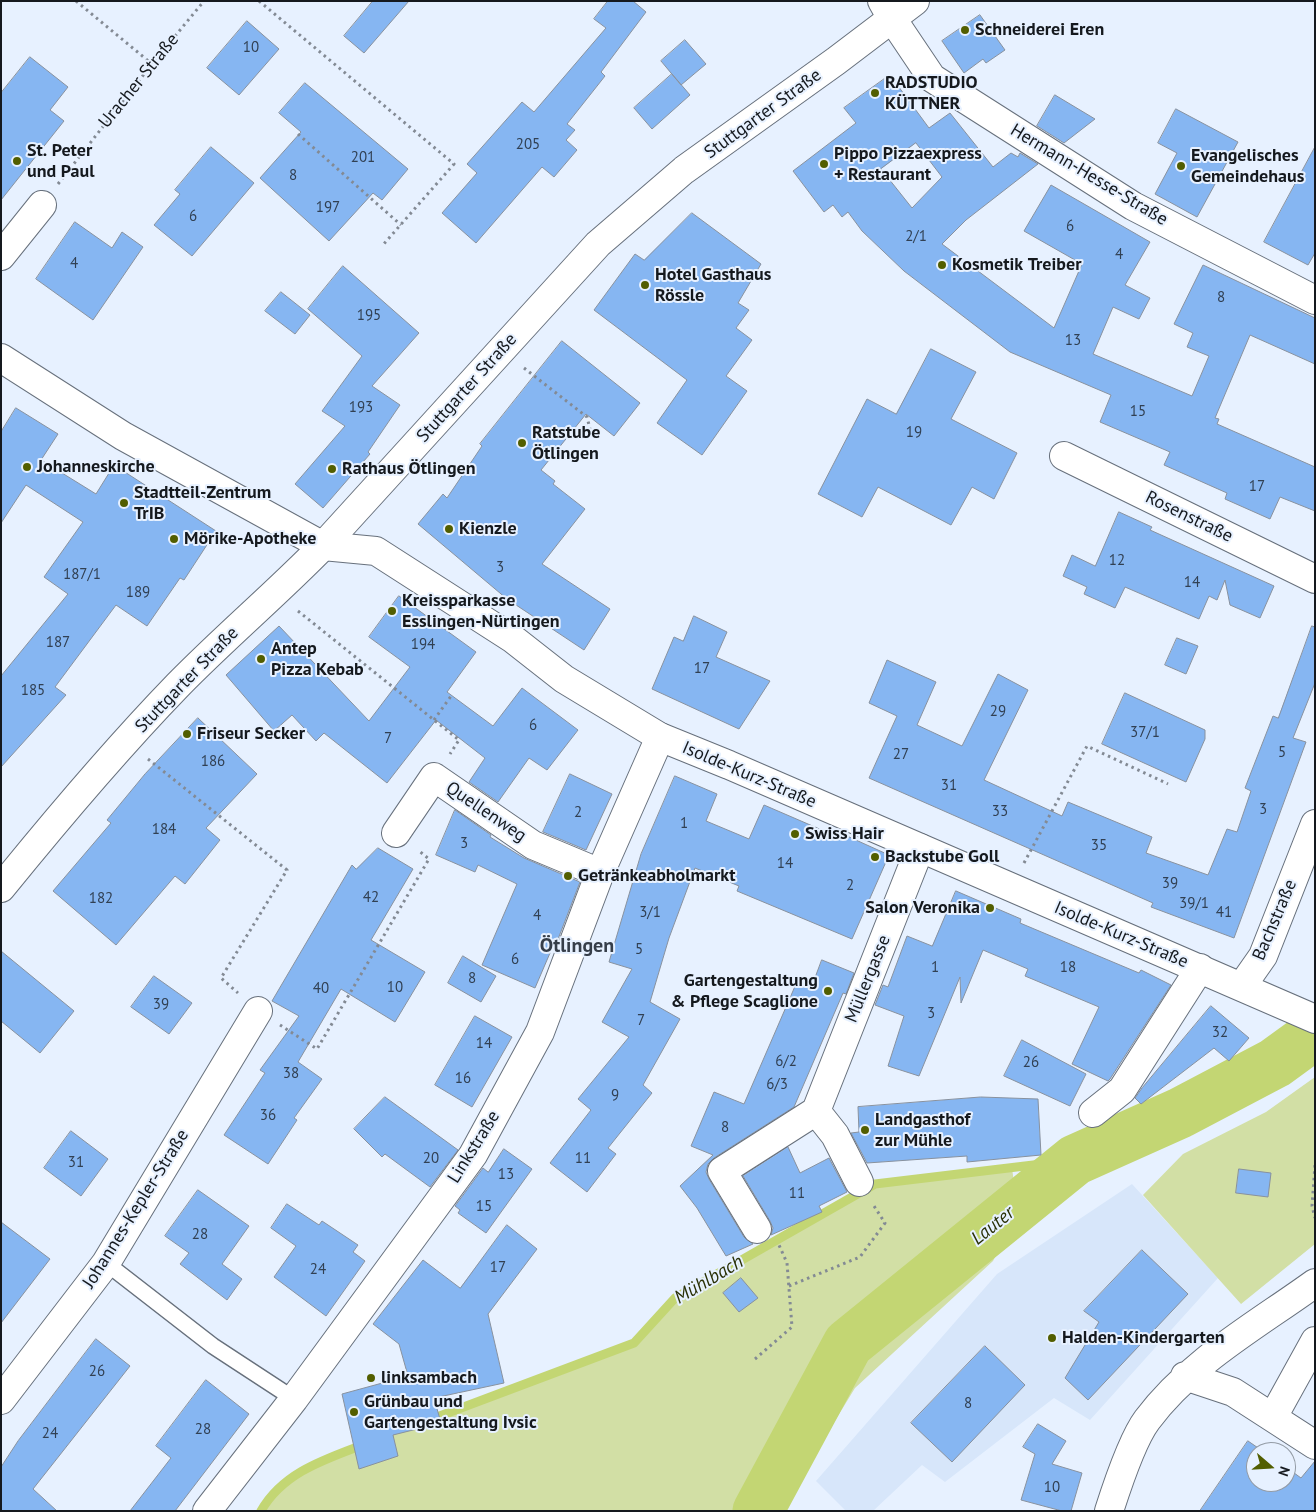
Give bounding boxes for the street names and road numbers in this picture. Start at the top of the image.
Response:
street label: Uracher Straße [94,29,184,133]
street label: Stuttgarter Straße [700,64,826,164]
street label: Hermann-Hesse-Straße [1006,119,1172,231]
street label: Stuttgarter Straße [412,329,522,447]
street label: Rosenstraße [1142,487,1236,547]
street label: Stuttgarter Straße [131,622,243,738]
street label: Isolde-Kurz-Straße [679,737,819,813]
street label: Quellenweg [442,777,530,847]
street label: Bachstraße [1248,876,1302,964]
street label: Isolde-Kurz-Straße [1051,897,1191,973]
street label: Müllergasse [841,932,895,1026]
street label: Linkstraße [443,1107,505,1187]
street label: Johannes-Kepler-Straße [78,1126,194,1292]

